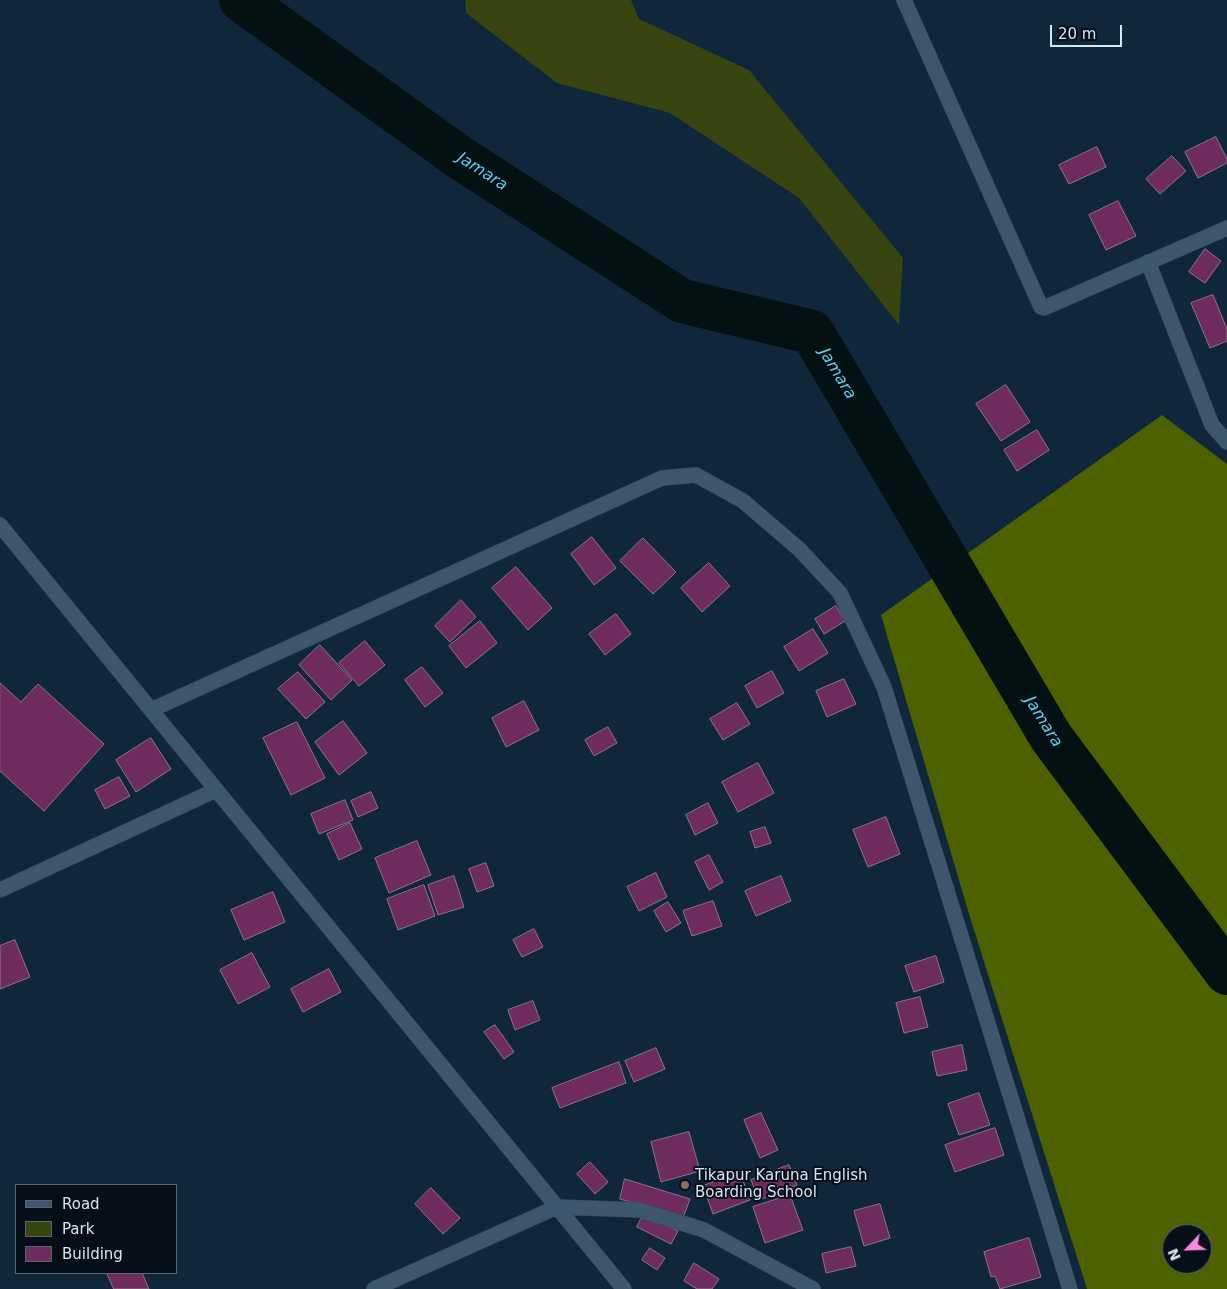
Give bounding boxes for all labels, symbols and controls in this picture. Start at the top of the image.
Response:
scale bar [1052,15,1124,47]
text: 20 m [1058,25,1096,43]
water label: Jamara [453,149,511,195]
water label: Jamara [814,345,860,403]
water label: Jamara [1020,693,1066,751]
place label: Tikapur Karuna English Boarding School [695,1167,868,1202]
marker: Tikapur Karuna English Boarding School [679,1179,691,1191]
legend [15,1184,178,1274]
text: Road [62,1195,100,1213]
text: Park [62,1220,94,1238]
north arrow [1162,1224,1212,1274]
text: Building [62,1245,123,1263]
text: N [1165,1246,1184,1263]

